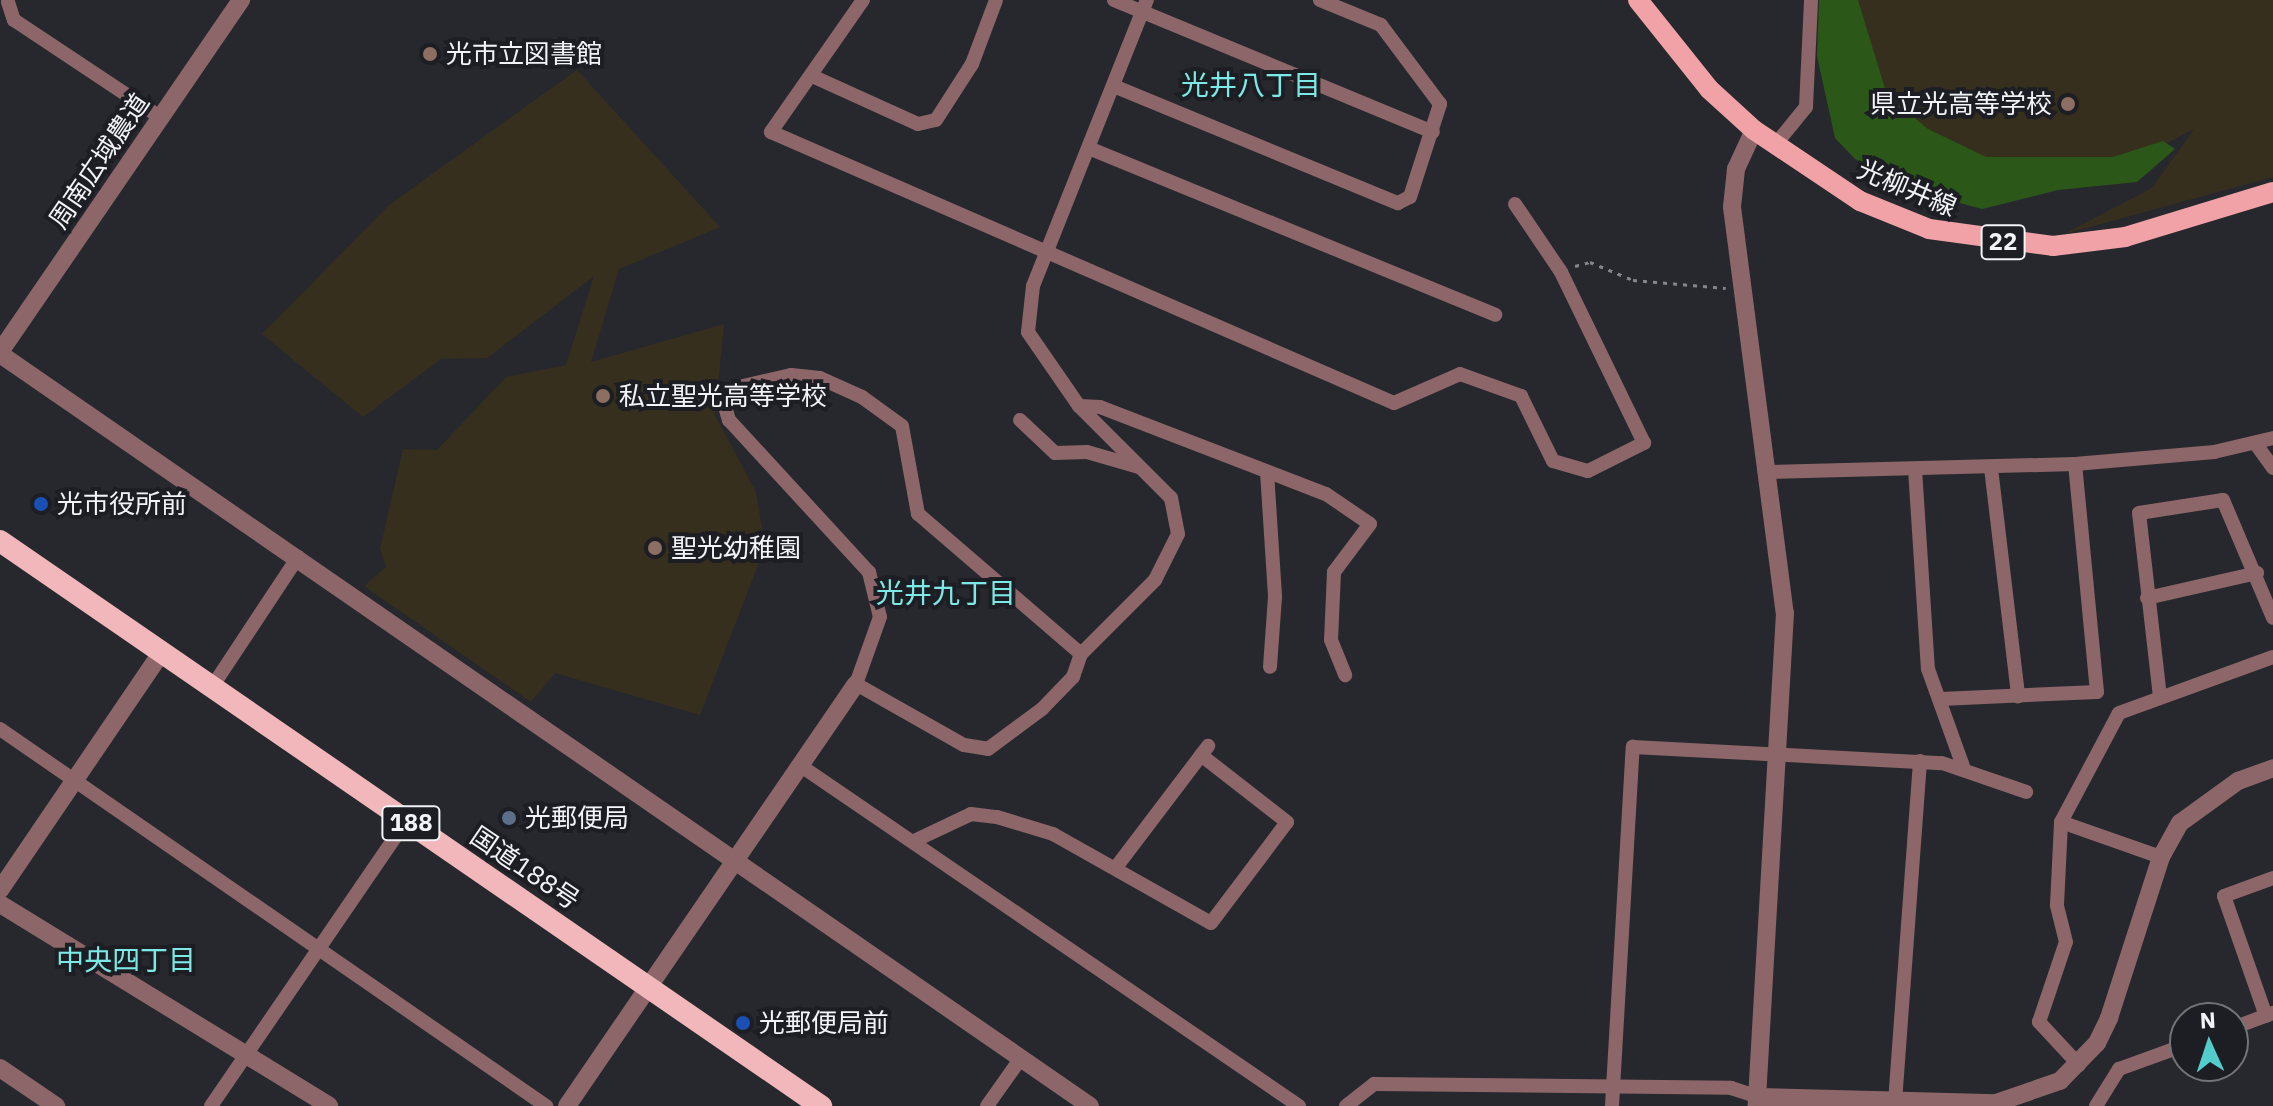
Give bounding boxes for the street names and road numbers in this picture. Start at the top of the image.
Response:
street label: 周南広域農道 [42,88,156,234]
street label: 光柳井線 [1853,153,1961,223]
road number: 22 [1979,222,2027,262]
road number: 188 [381,803,441,843]
street label: 国道188号 [465,820,585,916]

